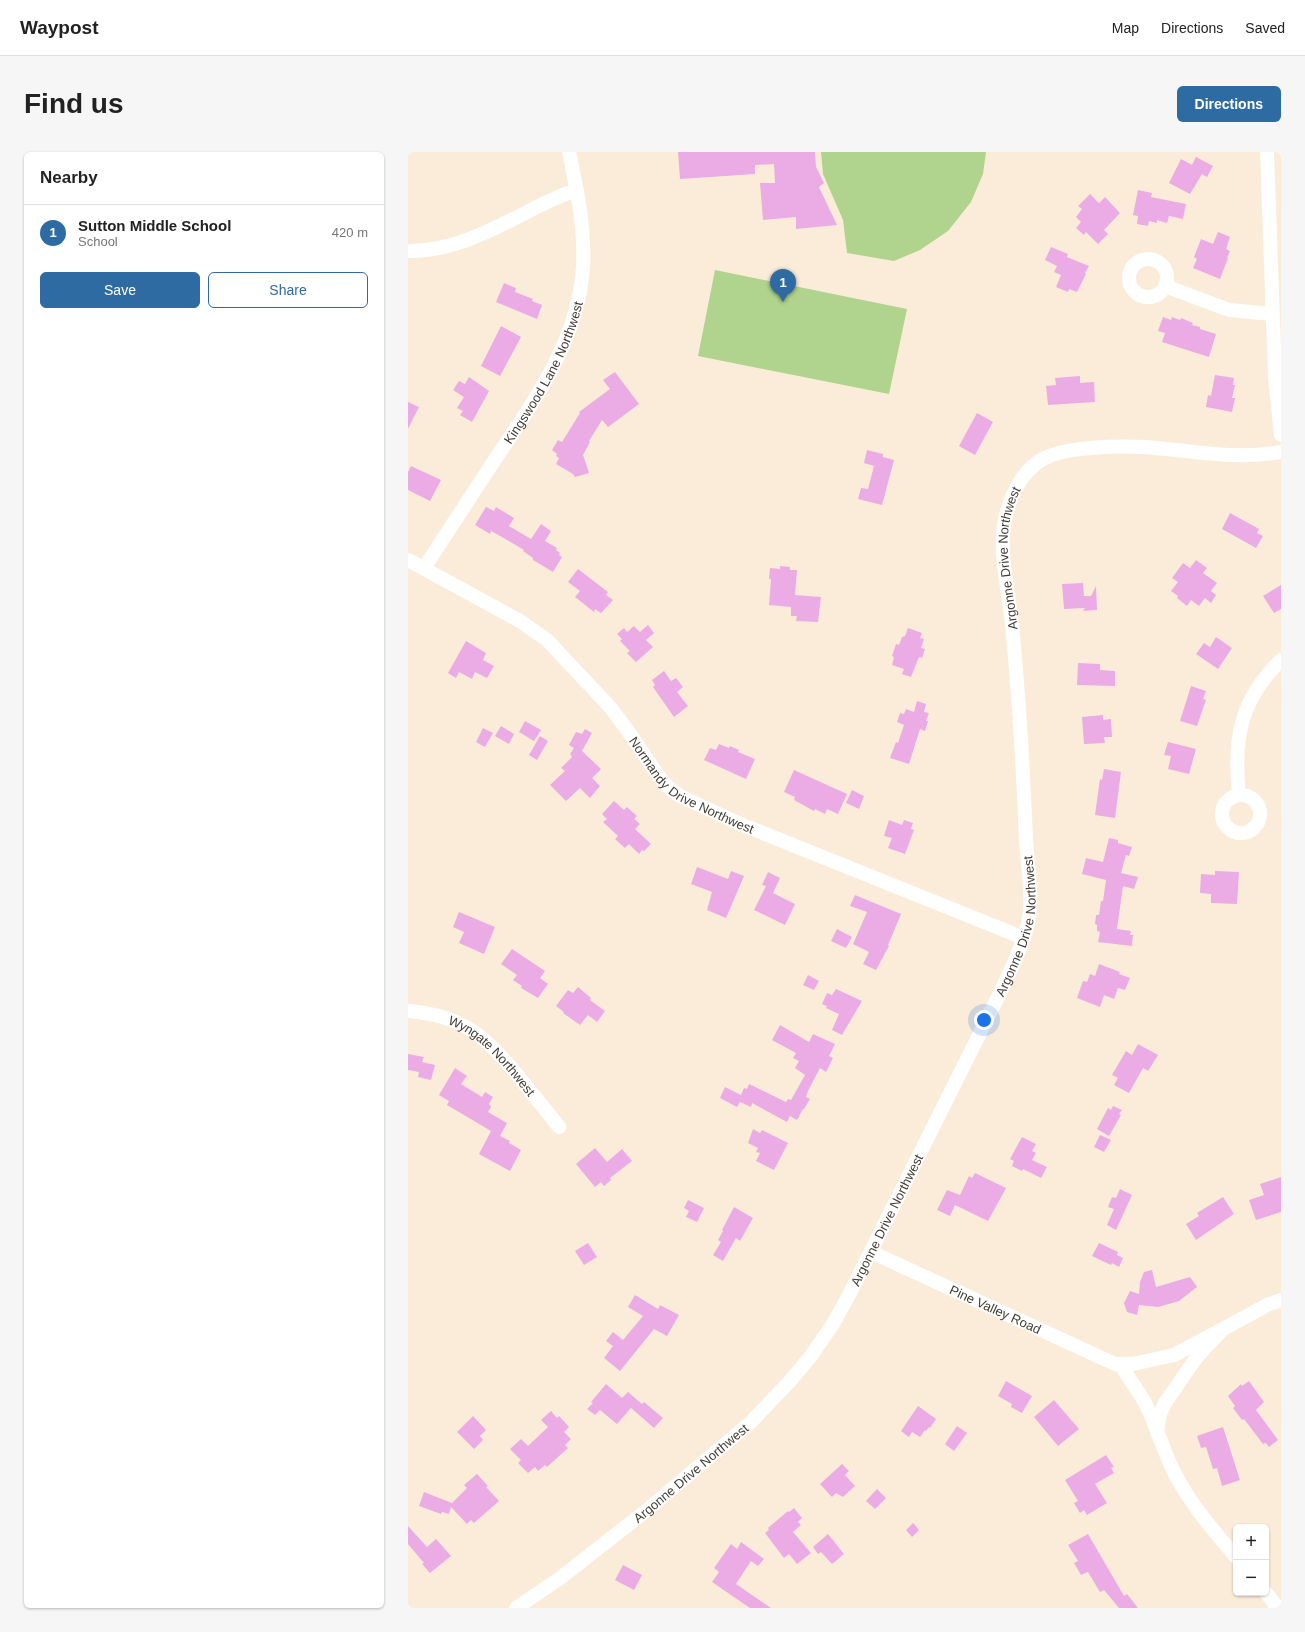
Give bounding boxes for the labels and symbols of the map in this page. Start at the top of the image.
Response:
pin: 1 [770,269,796,302]
street label: Kingswood Lane Northwest [501,299,586,447]
street label: Argonne Drive Northwest [996,484,1024,630]
street label: Normandy Drive Northwest [626,734,756,837]
street label: Argonne Drive Northwest [993,855,1039,999]
your location [974,1010,994,1030]
street label: Wyngate Northwest [446,1013,538,1099]
street label: Argonne Drive Northwest [848,1151,926,1289]
street label: Pine Valley Road [947,1282,1043,1337]
street label: Argonne Drive Northwest [631,1420,752,1526]

